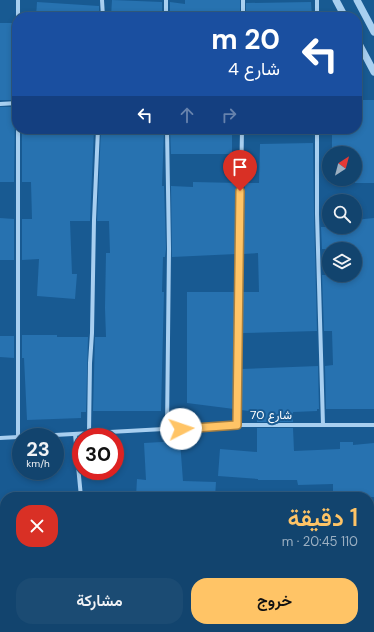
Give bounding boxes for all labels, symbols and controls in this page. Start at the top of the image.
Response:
text: 20 m [211,21,280,58]
icon: left [294,28,346,80]
text: شارع 4 [228,57,280,81]
icon: left [134,104,156,126]
icon: ahead [176,104,198,126]
icon: right [218,104,240,126]
north arrow [322,146,362,186]
map controls [322,146,362,282]
pin [223,150,257,191]
icon: arrive [229,156,251,178]
button: search [322,194,362,234]
button: layers [322,242,362,282]
street label: شارع 70 [250,407,292,424]
position arrow [160,408,202,450]
speed limit sign: 30 [72,428,124,480]
text: 23 [26,436,50,462]
text: km/h [26,457,50,470]
text: 1 دقيقة [287,502,358,533]
button: close [16,505,58,547]
text: 110 m · 20:45 [282,533,358,550]
button: مشاركة [16,578,183,624]
button: خروج [191,578,358,624]

